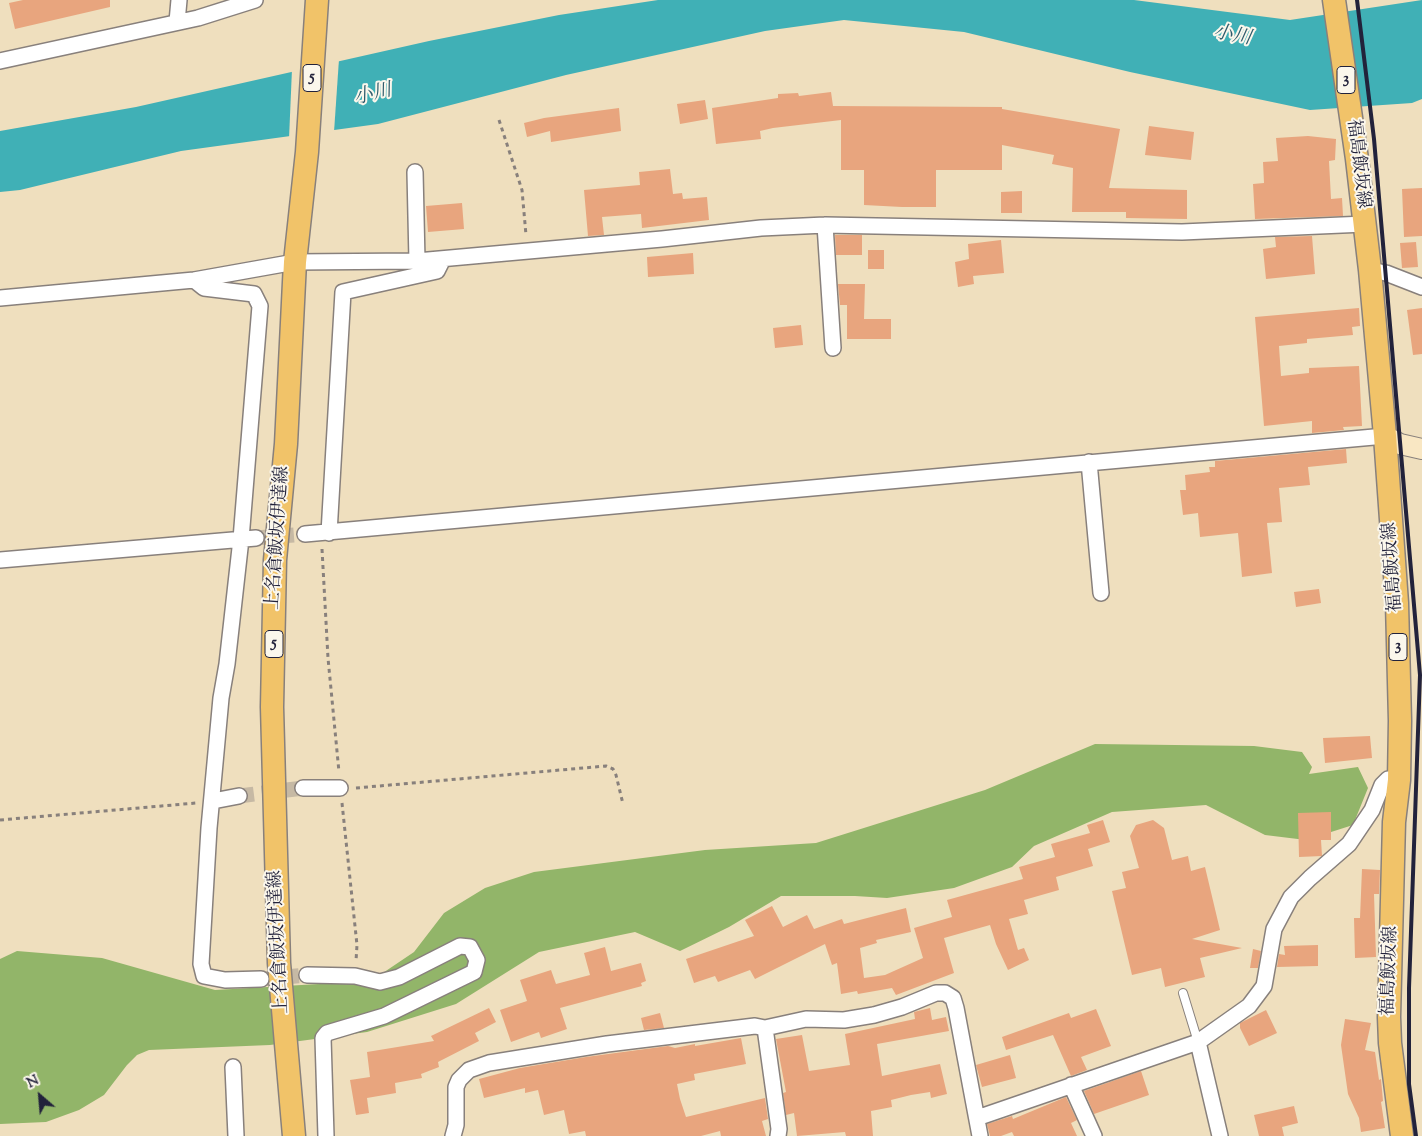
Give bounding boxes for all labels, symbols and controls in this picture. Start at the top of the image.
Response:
water label: 小川 [1211,22,1253,52]
road number: 5 [303,64,321,92]
road number: 3 [1337,66,1355,94]
water label: 小川 [352,81,394,111]
street label: 福島飯坂線 [1341,118,1373,210]
street label: 上名倉飯坂伊達線 [263,465,295,611]
street label: 福島飯坂線 [1380,521,1408,613]
road number: 5 [265,630,283,658]
road number: 3 [1389,634,1407,660]
street label: 上名倉飯坂伊達線 [265,870,295,1014]
street label: 福島飯坂線 [1379,926,1403,1016]
north arrow [15,1071,65,1121]
text: N [24,1071,43,1094]

